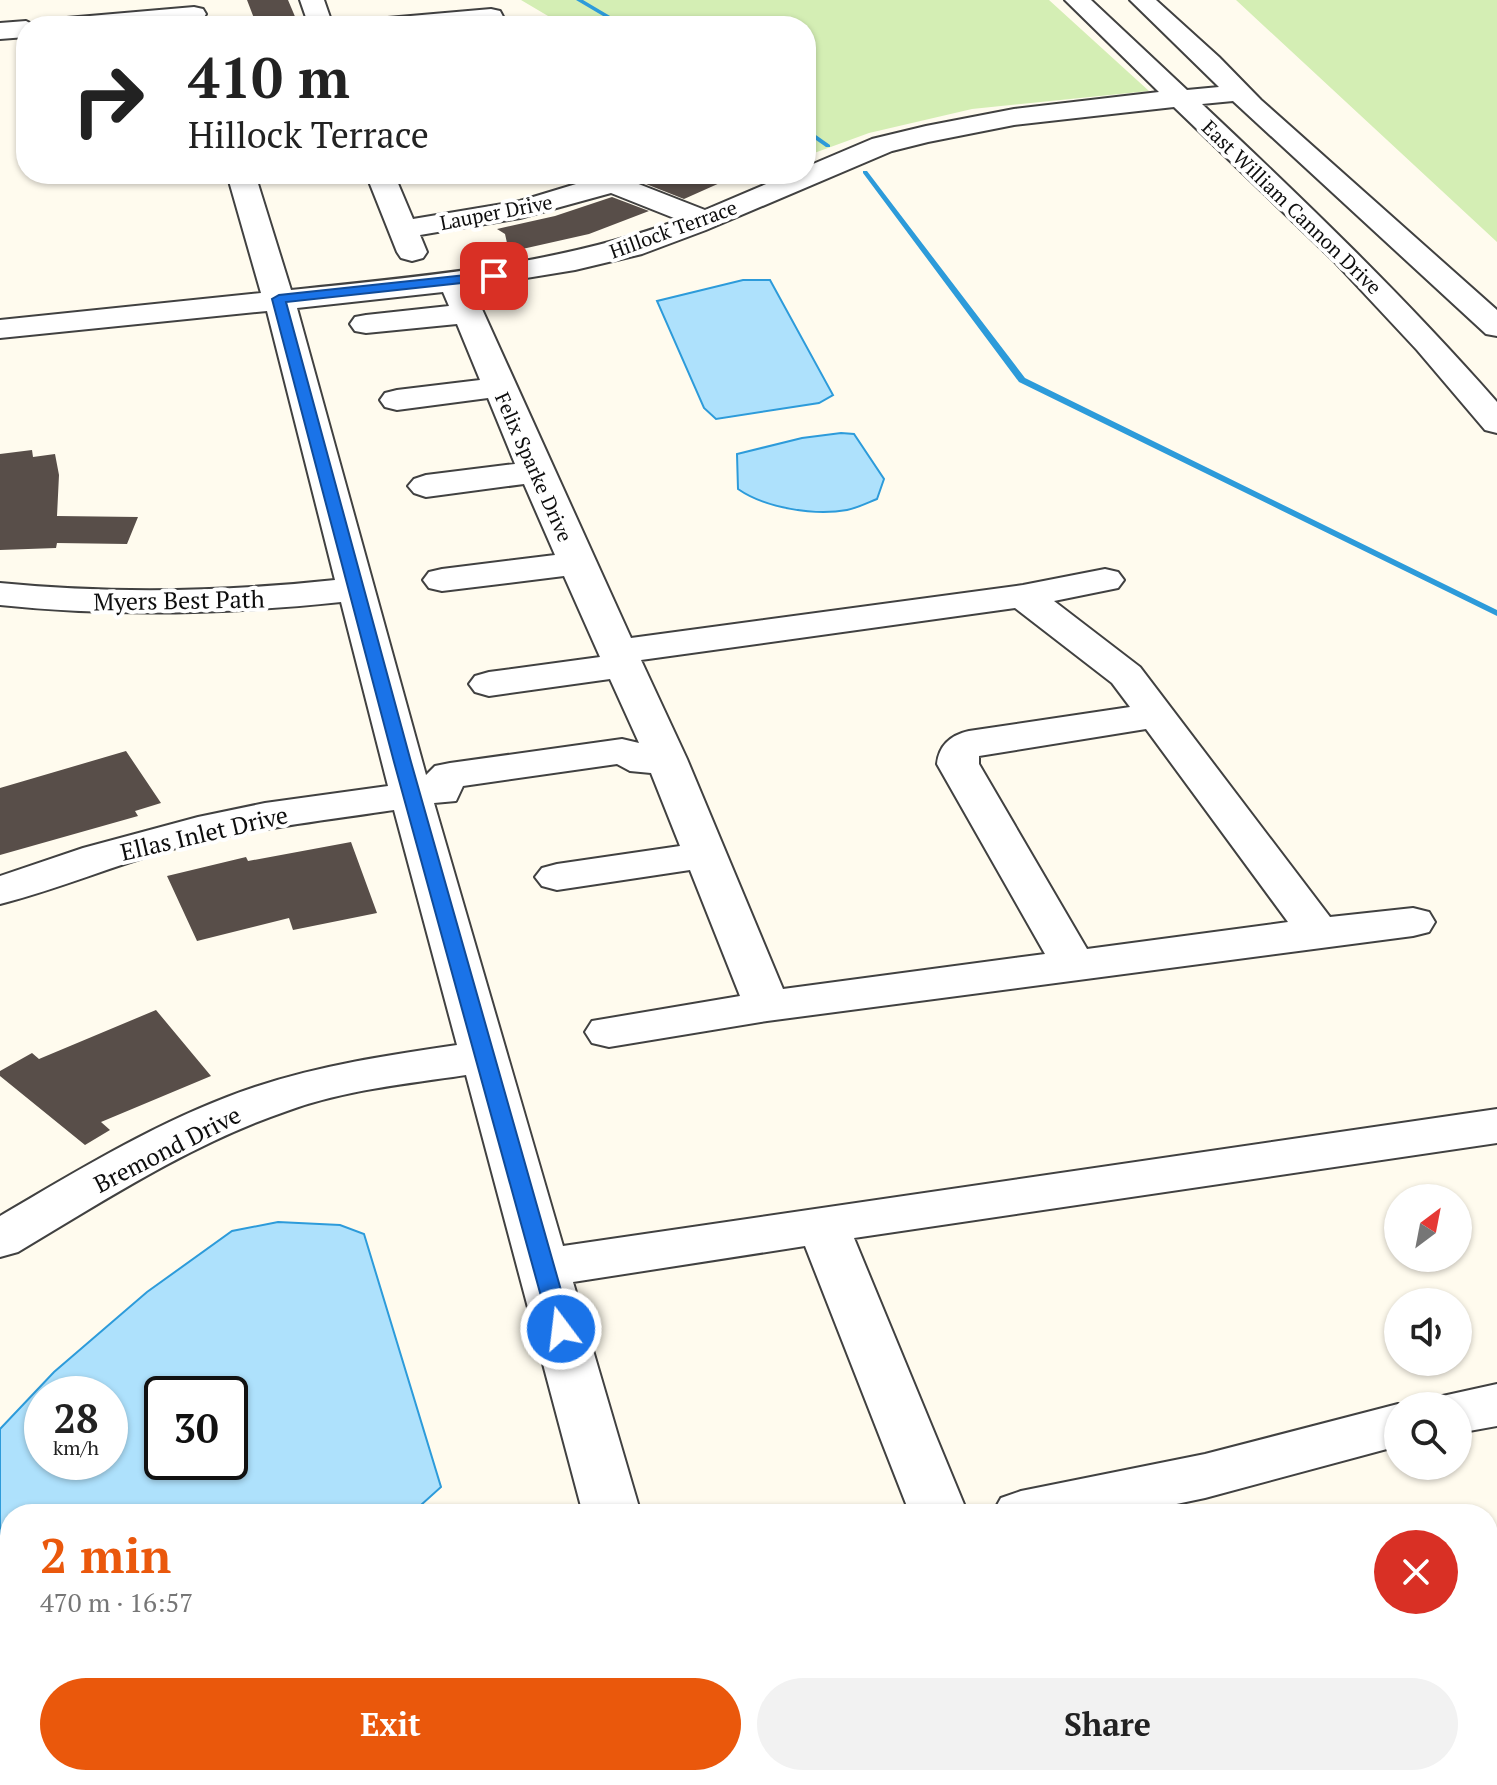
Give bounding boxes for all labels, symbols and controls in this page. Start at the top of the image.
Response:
text: 410 m [188,40,350,114]
icon: right [56,48,160,152]
text: Hillock Terrace [188,111,429,158]
street label: East William Cannon Drive [1196,114,1388,300]
street label: Lauper Drive [437,188,555,236]
street label: Hillock Terrace [605,193,741,265]
pin [460,242,528,310]
icon: arrive [472,254,516,298]
street label: Felix Sparke Drive [489,388,579,546]
street label: Myers Best Path [93,583,265,617]
street label: Ellas Inlet Drive [117,798,291,868]
street label: Bremond Drive [88,1098,246,1200]
north arrow [1384,1184,1472,1272]
map controls [1384,1184,1472,1480]
position arrow [519,1287,603,1371]
button: sound [1384,1288,1472,1376]
speed limit sign: 30 [144,1376,248,1480]
text: 28 [53,1391,99,1444]
button: search [1384,1392,1472,1480]
text: km/h [53,1434,99,1461]
text: 2 min [40,1523,171,1587]
button: close [1374,1530,1458,1614]
text: 470 m · 16:57 [40,1585,193,1619]
button: Exit [40,1678,741,1770]
button: Share [757,1678,1458,1770]

